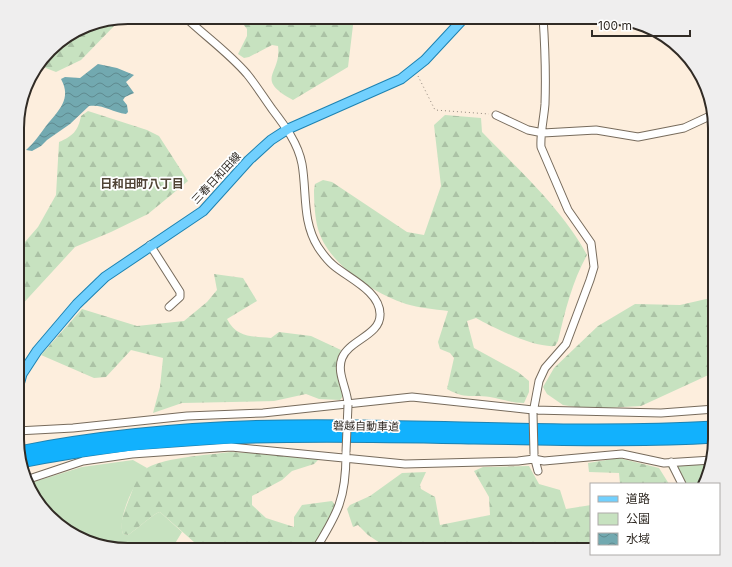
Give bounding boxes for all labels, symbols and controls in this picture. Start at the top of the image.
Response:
scale bar [592,12,690,38]
text: 100 m [598,18,632,33]
street label: 三春日和田線 [188,149,244,207]
district label: 日和田町八丁目 [100,176,184,191]
street label: 磐越自動車道 [333,418,399,434]
legend [590,483,720,555]
text: 道路 [626,491,650,506]
text: 公園 [626,511,650,526]
text: 水域 [626,531,650,546]

